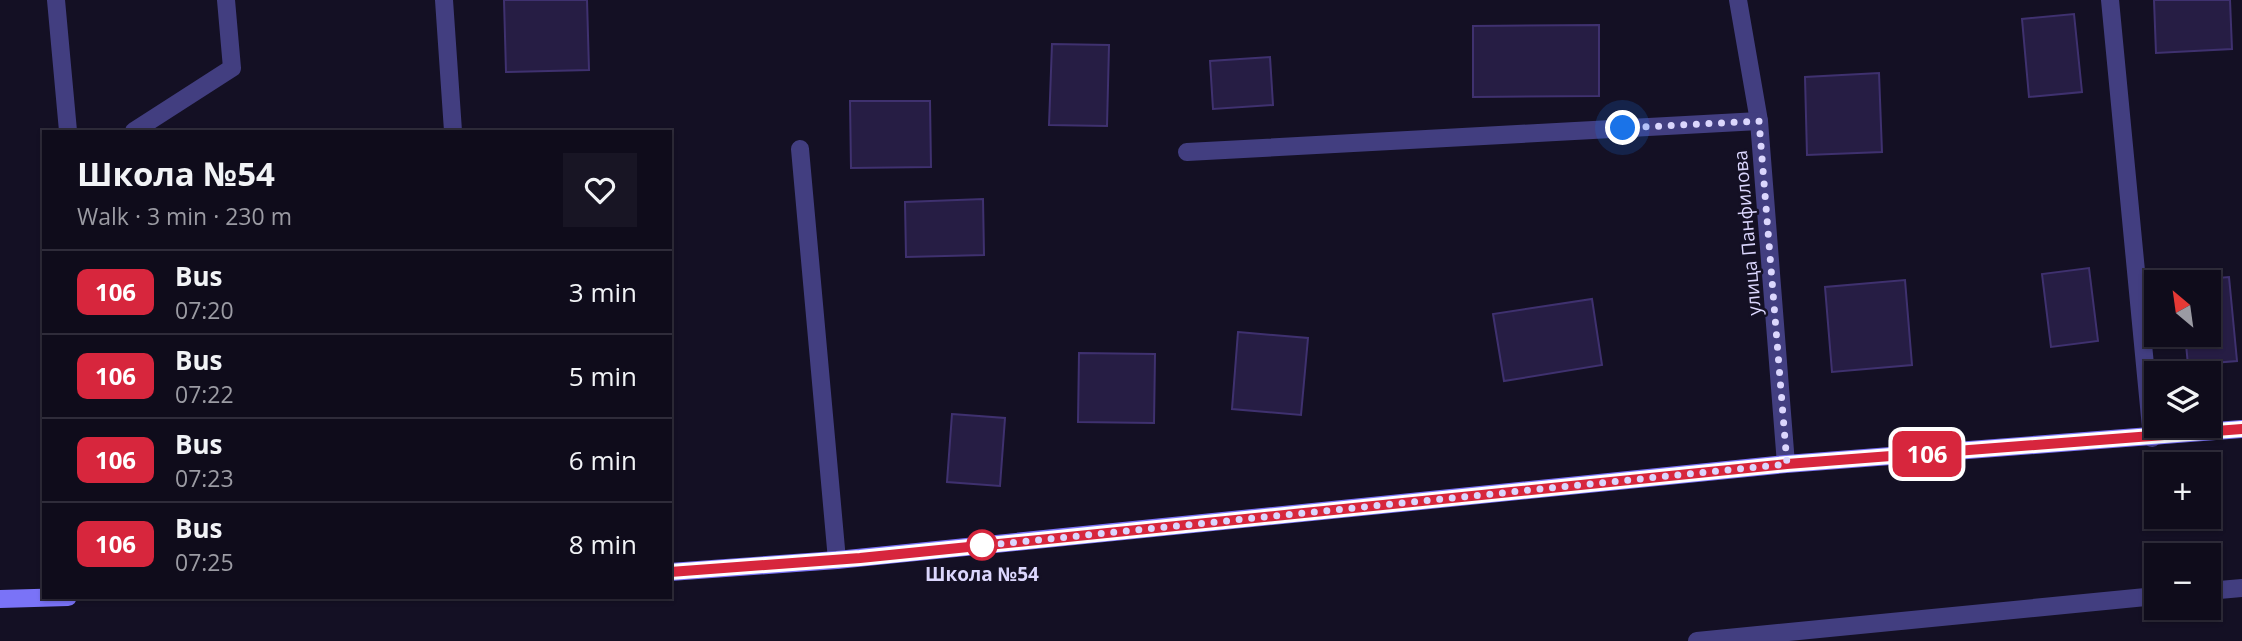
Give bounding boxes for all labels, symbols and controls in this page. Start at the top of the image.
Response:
your location [1605,110,1640,145]
street label: улица Панфилова [1727,149,1767,317]
text: Школа №54 [77,151,275,196]
button: heart [563,153,637,227]
text: Walk · 3 min · 230 m [77,200,292,232]
text: Bus [175,258,222,294]
north arrow [2144,270,2221,346]
map controls [2144,270,2221,620]
text: 3 min [569,274,637,310]
text: 106 [95,275,136,308]
text: 07:20 [175,294,234,326]
text: Bus [175,342,222,378]
text: 5 min [569,358,637,394]
text: 106 [95,359,136,392]
button: layers [2144,361,2221,438]
text: 07:22 [175,378,234,410]
text: Bus [175,426,222,462]
line badge: 106 [1887,431,1967,477]
text: 106 [1906,437,1948,470]
text: 6 min [569,442,637,478]
text: 106 [95,443,136,476]
button: + [2144,452,2221,529]
text: 07:23 [175,462,234,494]
text: Bus [175,510,222,546]
text: 8 min [569,526,637,562]
text: 106 [95,527,136,560]
marker: Школа №54 [967,530,997,560]
button: − [2144,543,2221,620]
text: 07:25 [175,546,234,578]
place label: Школа №54 [925,561,1039,587]

